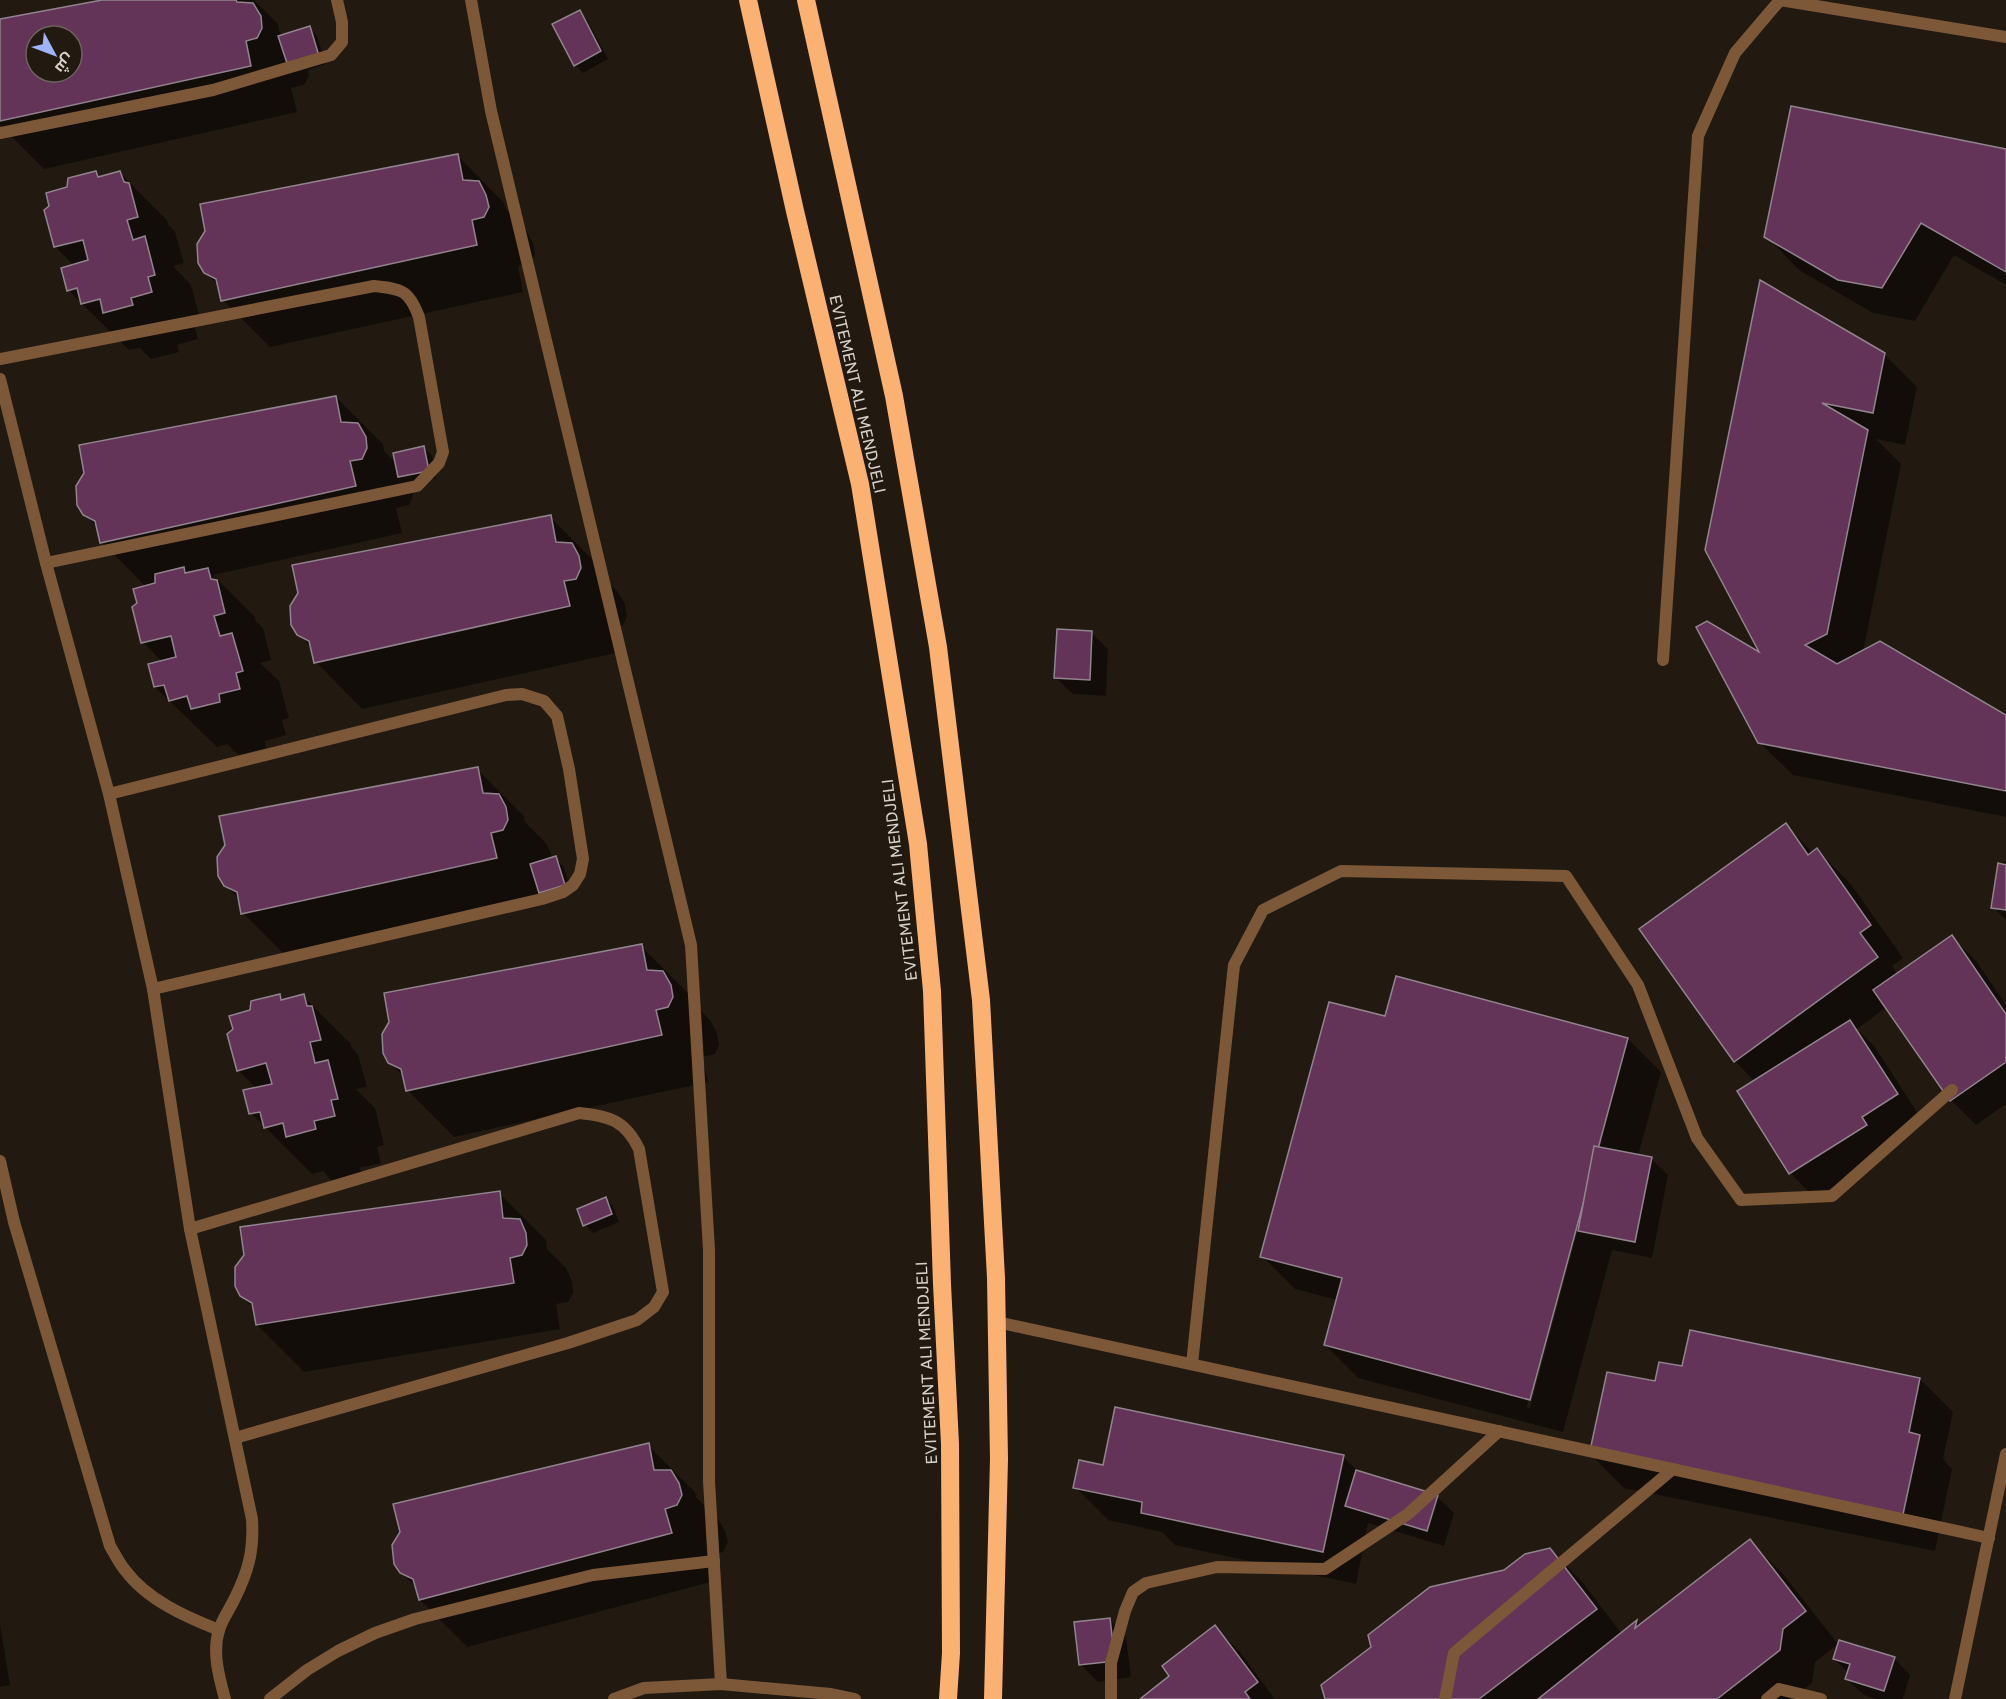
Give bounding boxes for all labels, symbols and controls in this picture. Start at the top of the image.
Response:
north arrow [24,24,84,84]
text: ش [51,50,80,78]
street label: EVITEMENT ALI MENDJELI [825,293,891,495]
street label: EVITEMENT ALI MENDJELI [877,778,921,982]
street label: EVITEMENT ALI MENDJELI [911,1261,941,1465]

